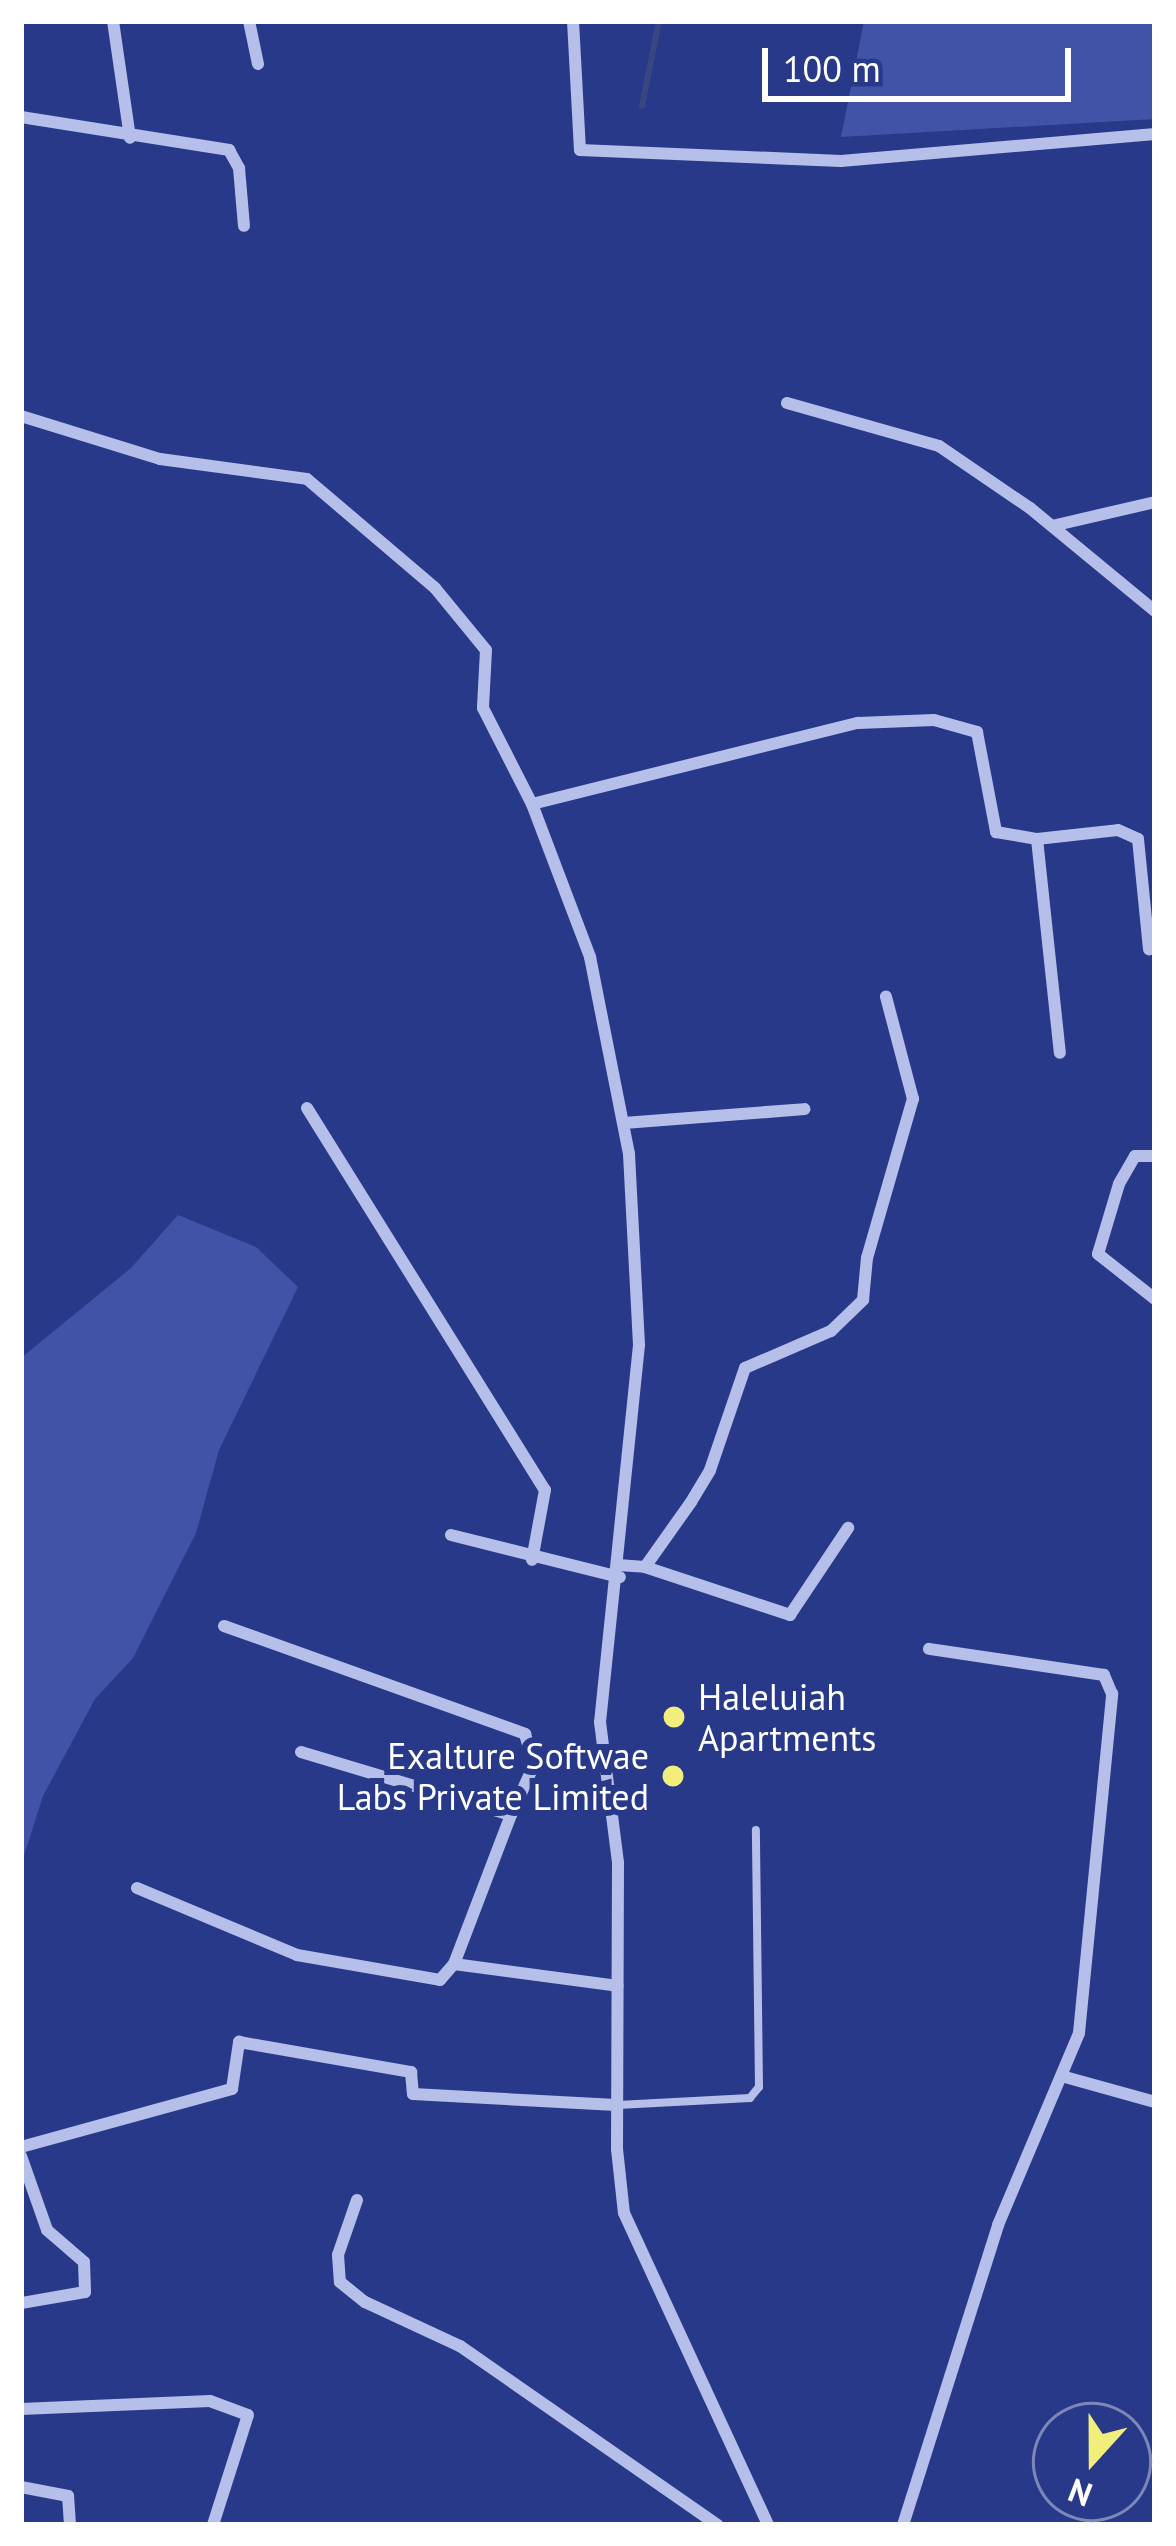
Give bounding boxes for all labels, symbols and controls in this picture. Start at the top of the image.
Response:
scale bar [768,24,1077,98]
text: 100 m [783,45,881,92]
place label: Haleluiah Apartments [698,1674,876,1759]
marker: Haleluiah Apartments [661,1704,687,1730]
place label: Exalture Softwae Labs Private Limited [337,1733,649,1818]
marker: Exalture Softwae Labs Private Limited [660,1763,686,1789]
north arrow [1032,2402,1152,2522]
text: N [1062,2469,1098,2517]

